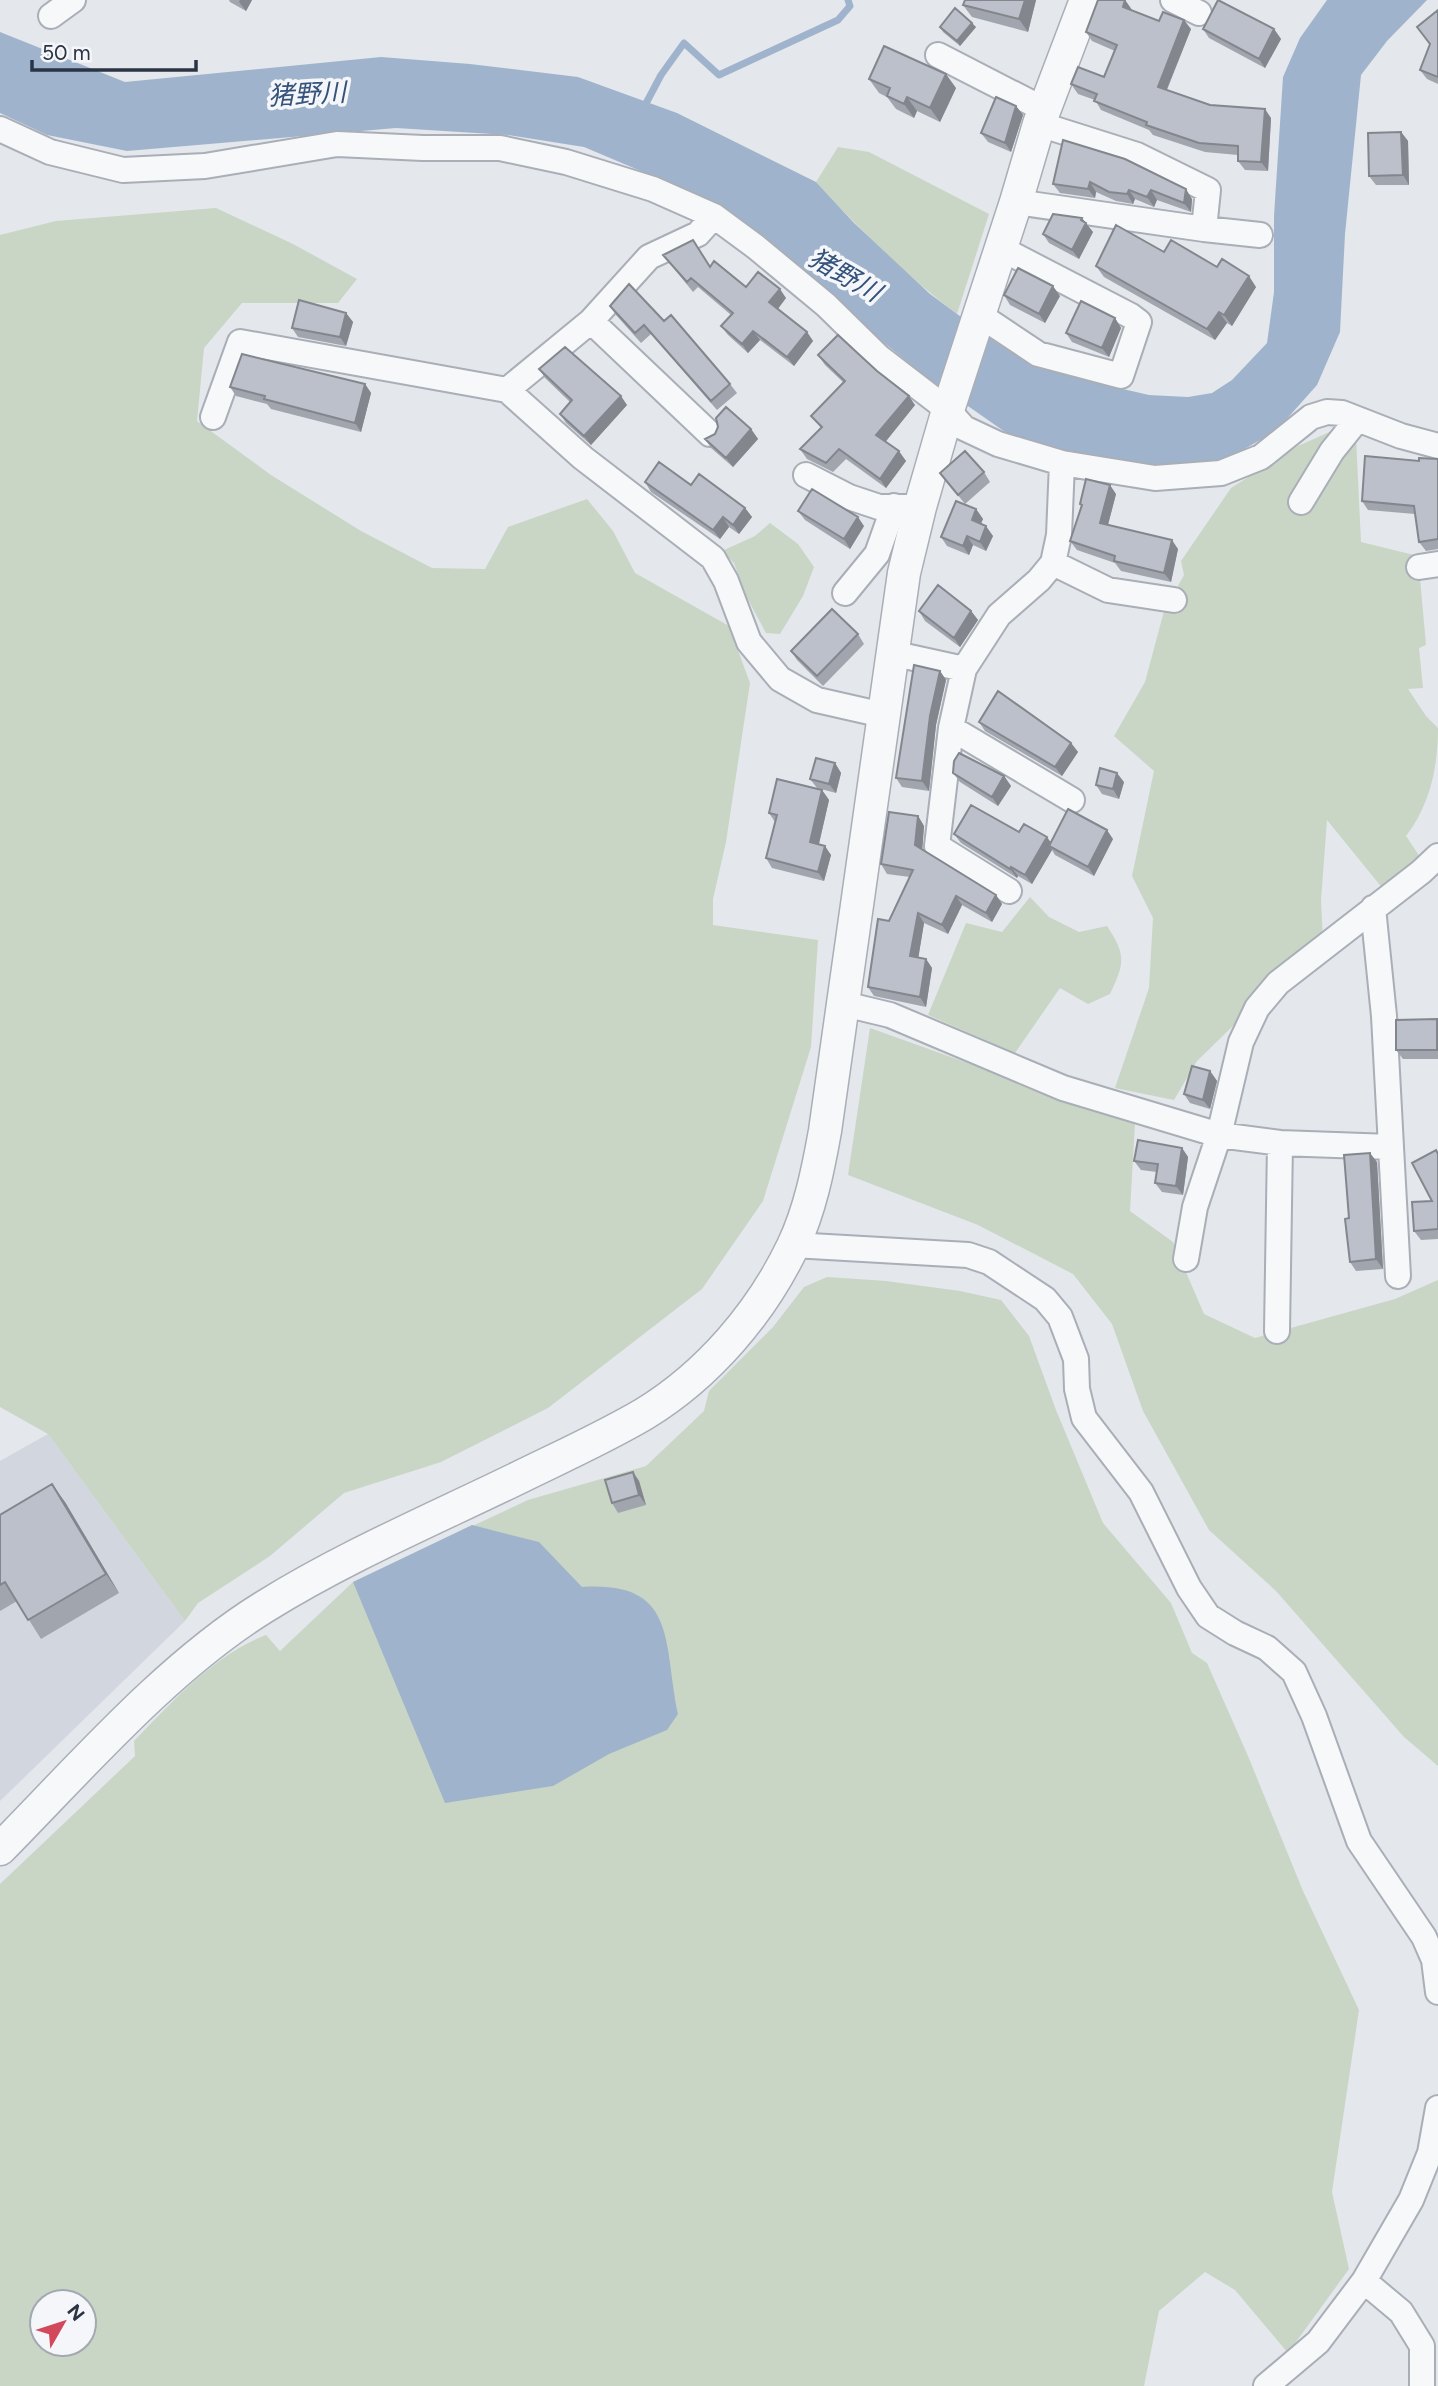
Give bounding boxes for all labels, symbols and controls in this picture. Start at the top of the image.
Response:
scale bar [32,28,196,72]
text: 50 m [42,40,91,65]
water label: 猪野川 [267,76,350,112]
water label: 猪野川 [803,242,889,310]
north arrow [28,2288,98,2358]
text: N [62,2300,89,2326]

